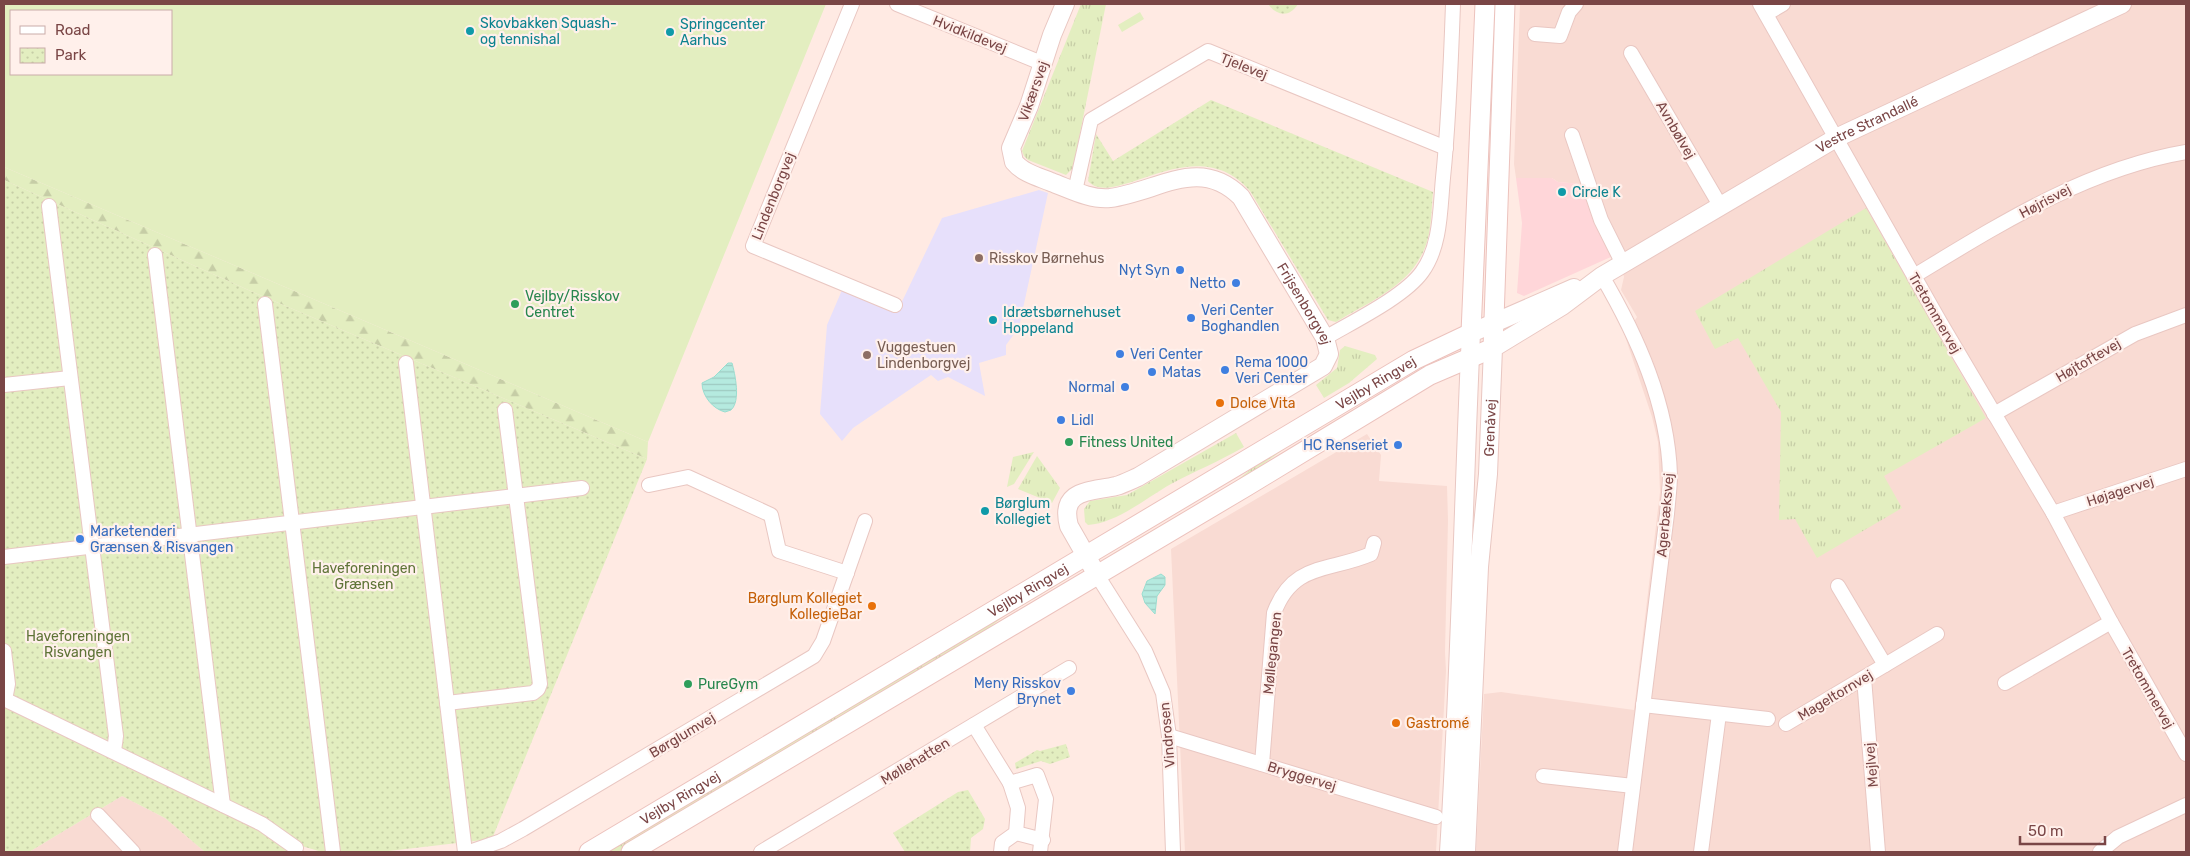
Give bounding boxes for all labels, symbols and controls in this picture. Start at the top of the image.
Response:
legend [10,10,172,75]
street label: Hvidkildevej [930,12,1009,57]
place label: Skovbakken Squash- og tennishal [480,15,617,48]
place label: Springcenter Aarhus [680,16,766,49]
text: Road [55,21,91,39]
marker: Skovbakken Squash- og tennishal [464,25,476,37]
marker: Springcenter Aarhus [664,26,676,38]
text: Park [55,46,86,64]
street label: Tjelevej [1218,49,1270,84]
street label: Vikærsvej [1015,59,1052,124]
street label: Vestre Strandallé [1813,93,1921,157]
street label: Avnbølvej [1652,98,1699,162]
street label: Lindenborgvej [748,150,799,243]
street label: Højrisvej [2016,181,2074,222]
place label: Circle K [1572,184,1621,201]
marker: Circle K [1556,186,1568,198]
place label: Risskov Børnehus [989,250,1104,267]
marker: Risskov Børnehus [973,252,985,264]
street label: Frijsenborgvej [1273,260,1334,346]
place label: Nyt Syn [1119,262,1170,279]
marker: Nyt Syn [1174,264,1186,276]
street label: Tretommervej [1905,270,1965,357]
place label: Netto [1189,275,1226,292]
marker: Netto [1230,277,1242,289]
place label: Vejlby/Risskov Centret [525,288,620,321]
marker: Vejlby/Risskov Centret [509,298,521,310]
place label: Veri Center Boghandlen [1201,302,1280,335]
place label: Idrætsbørnehuset Hoppeland [1003,304,1121,337]
marker: Veri Center Boghandlen [1185,312,1197,324]
marker: Idrætsbørnehuset Hoppeland [987,314,999,326]
street label: Højtoftevej [2053,335,2124,386]
place label: Vuggestuen Lindenborgvej [877,339,970,372]
place label: Veri Center [1130,346,1203,363]
marker: Veri Center [1114,348,1126,360]
marker: Vuggestuen Lindenborgvej [861,349,873,361]
street label: Vejlby Ringvej [1333,353,1419,414]
place label: Rema 1000 Veri Center [1235,354,1308,387]
place label: Matas [1162,364,1201,381]
marker: Rema 1000 Veri Center [1219,364,1231,376]
marker: Matas [1146,366,1158,378]
place label: Normal [1068,379,1115,396]
marker: Normal [1119,381,1131,393]
place label: Dolce Vita [1230,395,1295,412]
marker: Dolce Vita [1214,397,1226,409]
street label: Grenåvej [1481,399,1500,457]
place label: Lidl [1071,412,1094,429]
marker: Lidl [1055,414,1067,426]
place label: Fitness United [1079,434,1173,451]
marker: Fitness United [1063,436,1075,448]
place label: HC Renseriet [1303,437,1389,454]
marker: HC Renseriet [1392,439,1404,451]
street label: Agerbæksvej [1653,472,1678,558]
street label: Højagervej [2084,473,2156,510]
place label: Børglum Kollegiet [995,495,1051,528]
marker: Børglum Kollegiet [979,505,991,517]
place label: Marketenderi Grænsen & Risvangen [90,523,234,556]
marker: Marketenderi Grænsen & Risvangen [74,533,86,545]
park label: Haveforeningen Grænsen [312,560,416,593]
street label: Vejlby Ringvej [985,560,1071,621]
place label: Børglum Kollegiet KollegieBar [748,590,863,623]
marker: Børglum Kollegiet KollegieBar [866,600,878,612]
street label: Møllegangen [1260,611,1285,695]
park label: Haveforeningen Risvangen [26,628,130,661]
street label: Tretommervej [2118,645,2178,732]
street label: Mageltornvej [1795,666,1876,724]
place label: Meny Risskov Brynet [974,675,1062,708]
place label: PureGym [698,676,758,693]
marker: PureGym [682,678,694,690]
marker: Meny Risskov Brynet [1065,685,1077,697]
street label: Vindrosen [1156,701,1179,769]
street label: Børglumvej [646,709,718,762]
place label: Gastromé [1406,715,1470,732]
marker: Gastromé [1390,717,1402,729]
street label: Møllehatten [878,734,953,789]
street label: Mejlvej [1861,742,1882,788]
street label: Bryggervej [1265,758,1338,795]
street label: Vejlby Ringvej [637,768,723,829]
scale bar [2020,814,2105,846]
text: 50 m [2028,822,2063,840]

